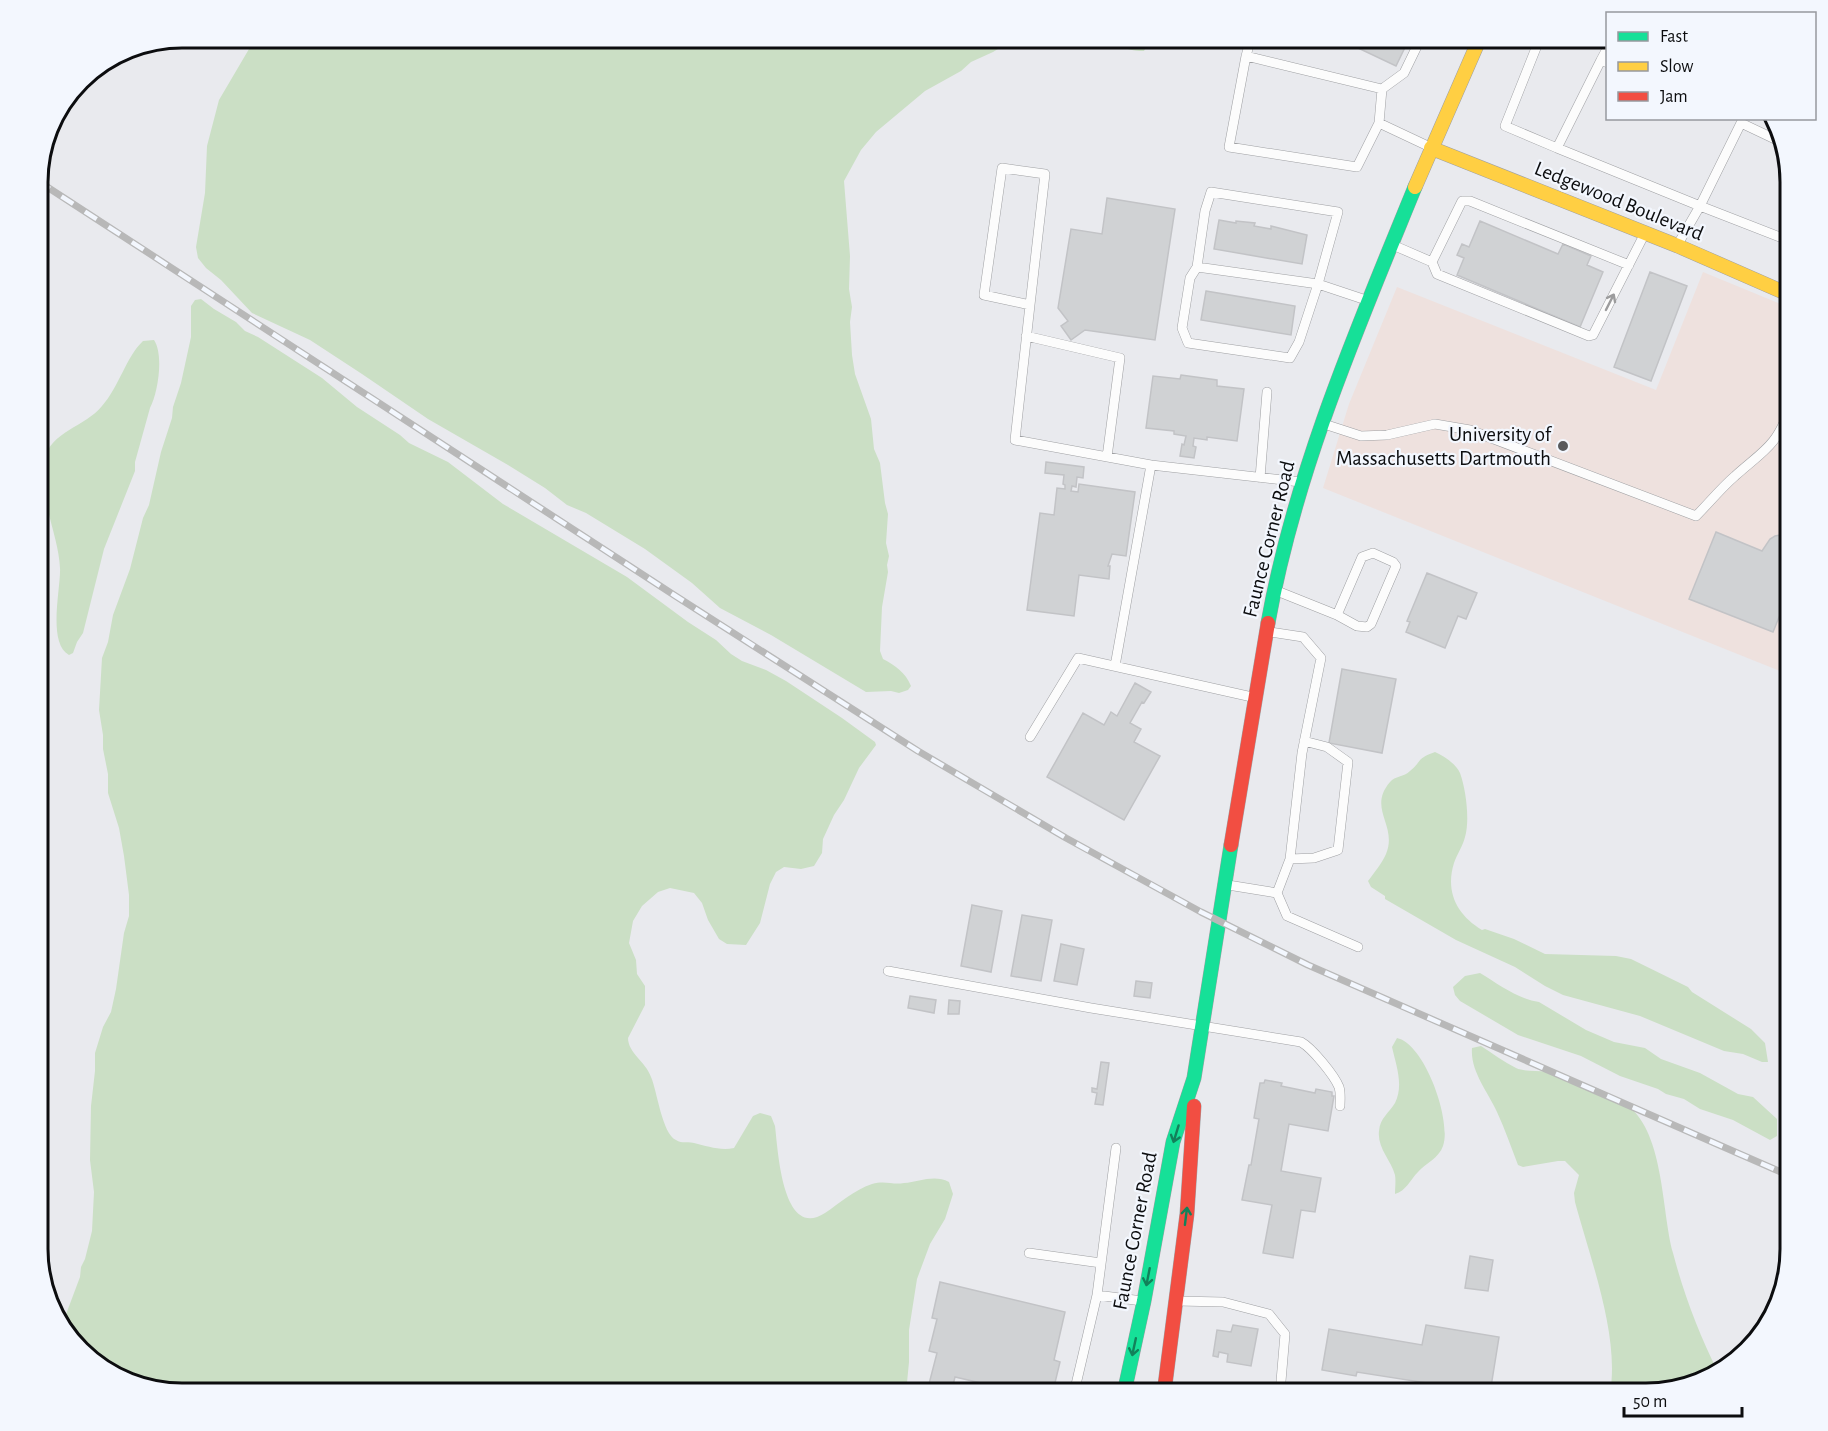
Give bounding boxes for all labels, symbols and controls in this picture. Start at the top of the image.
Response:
legend [1606,12,1816,120]
text: Fast [1660,28,1688,46]
text: Slow [1660,58,1693,76]
text: Jam [1660,88,1688,106]
street label: Ledgewood Boulevard [1531,157,1707,245]
one-way arrow [1605,293,1616,311]
place label: University of Massachusetts Dartmouth [1336,424,1553,469]
marker: University of Massachusetts Dartmouth [1556,439,1570,453]
street label: Faunce Corner Road [1239,458,1299,620]
one-way arrow [1170,1124,1181,1143]
street label: Faunce Corner Road [1109,1150,1161,1312]
one-way arrow [1181,1207,1192,1226]
one-way arrow [1142,1266,1153,1286]
one-way arrow [1127,1337,1139,1356]
scale bar [1624,1380,1742,1418]
text: 50 m [1633,1393,1667,1411]

